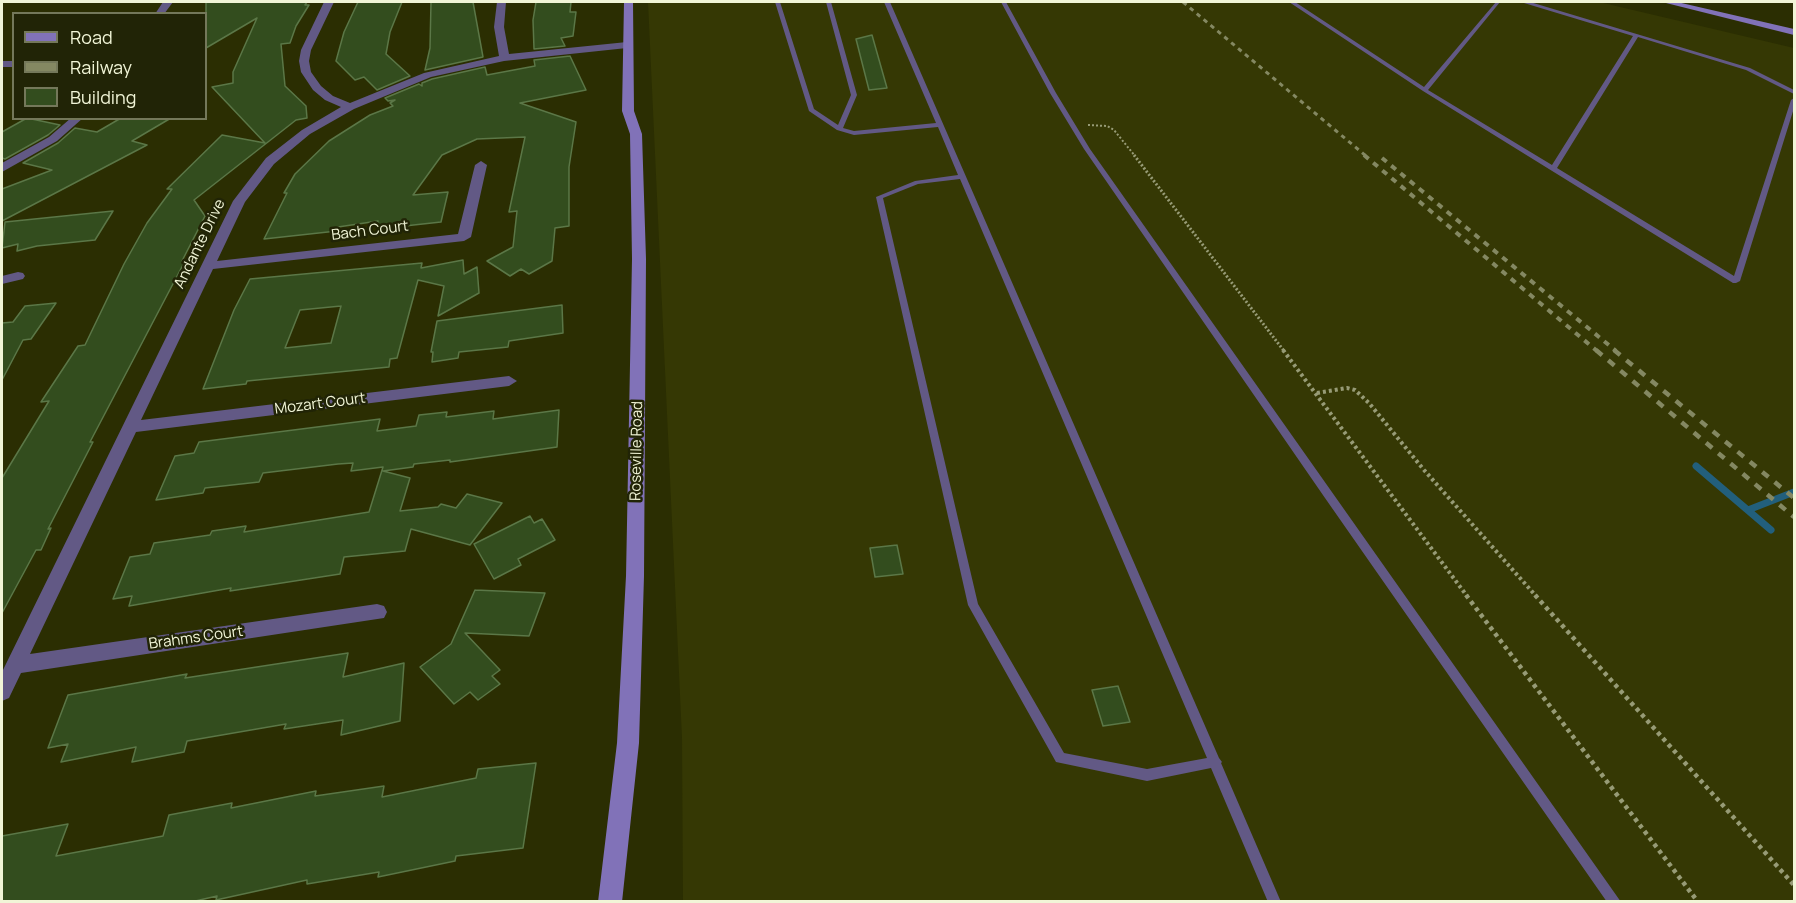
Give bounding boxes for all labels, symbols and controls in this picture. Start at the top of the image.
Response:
legend [12,12,207,120]
text: Road [70,25,113,49]
text: Railway [70,55,132,79]
text: Building [70,85,136,109]
street label: Andante Drive [171,196,229,292]
street label: Bach Court [330,217,410,245]
street label: Mozart Court [274,390,366,418]
street label: Roseville Road [627,401,647,501]
street label: Brahms Court [148,622,244,654]

